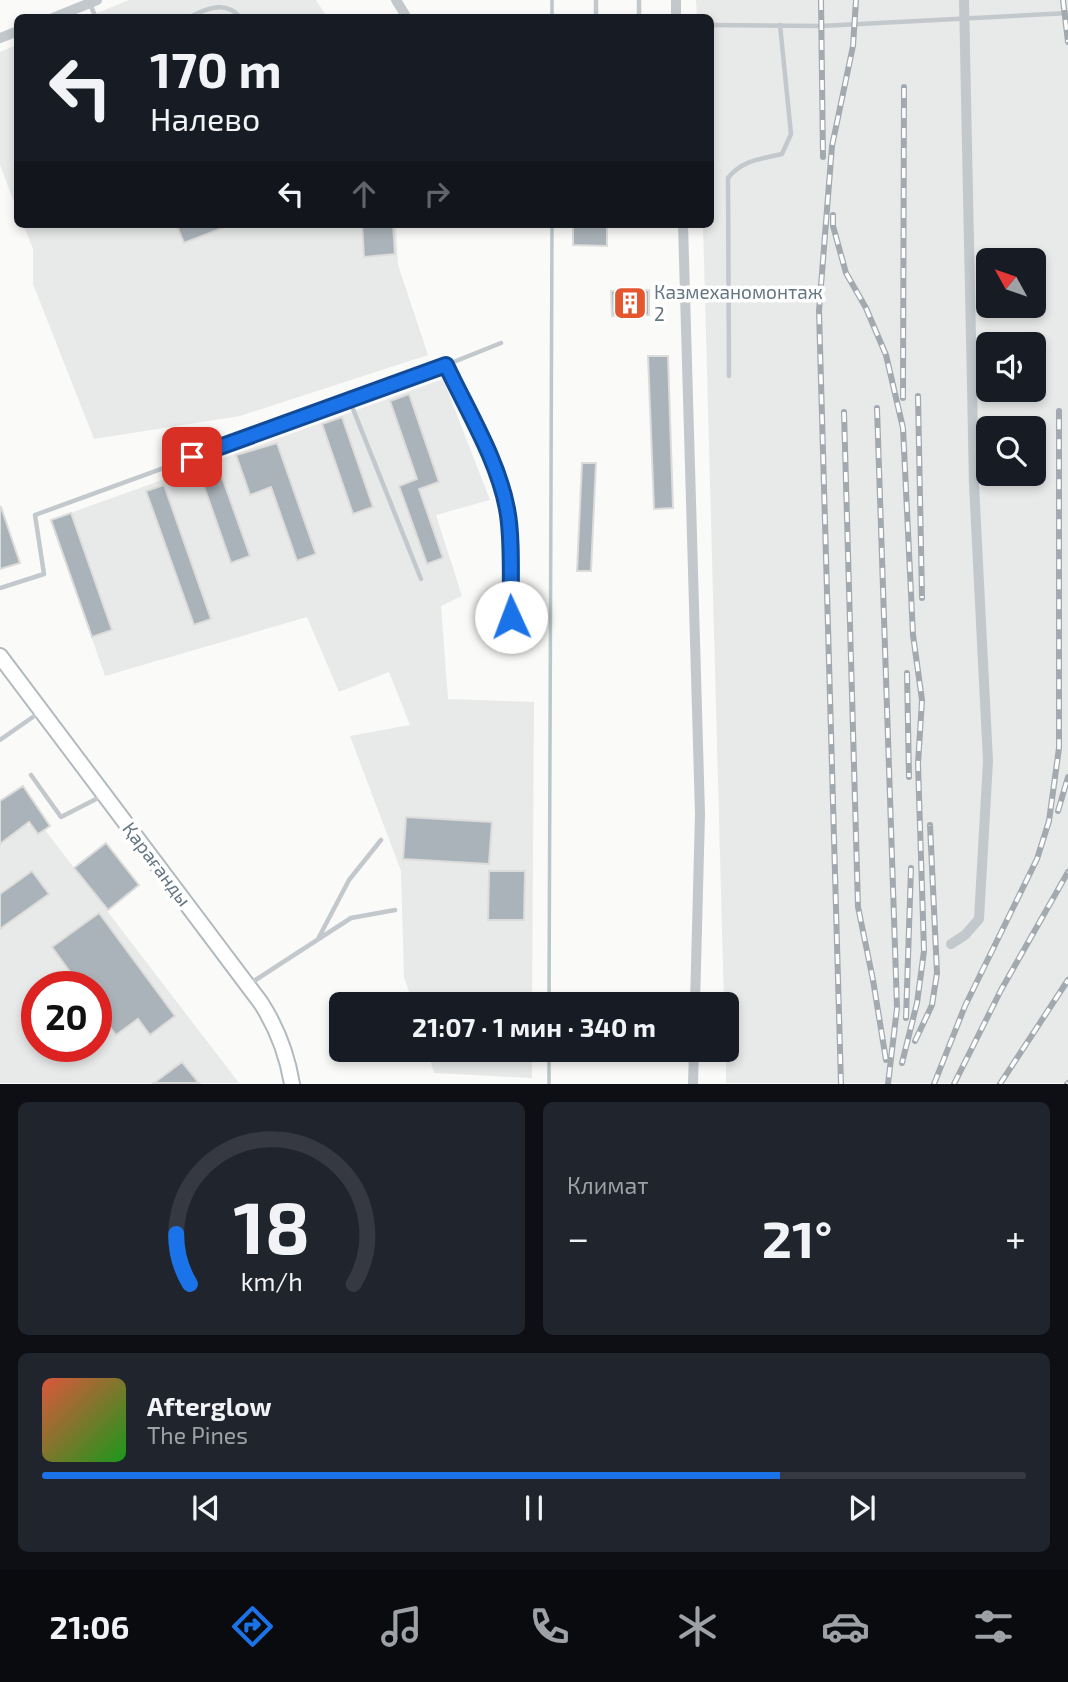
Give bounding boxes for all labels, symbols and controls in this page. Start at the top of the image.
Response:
text: 170 m [150,39,282,98]
icon: left [35,42,126,133]
text: Налево [150,99,260,137]
icon: left [272,175,310,213]
icon: ahead [345,175,383,213]
icon: right [418,175,456,213]
north arrow [976,248,1046,318]
map controls [976,248,1046,486]
place label: Казмеханомонтаж 2 [654,280,823,325]
building icon: Казмеханомонтаж 2 [611,284,649,322]
button: sound [976,332,1046,402]
button: search [976,416,1046,486]
pin [162,427,222,487]
icon: arrive [173,438,211,476]
position arrow [474,580,548,654]
street label: Қарағанды [118,817,196,910]
speed limit sign: 20 [21,971,112,1062]
text: 21:07 · 1 мин · 340 m [412,1011,656,1042]
text: Климат [567,1171,648,1199]
text: 18 [233,1182,310,1270]
text: 21° [762,1206,832,1268]
text: − [567,1214,589,1260]
text: + [1005,1214,1026,1260]
text: km/h [240,1266,303,1296]
text: Afterglow [147,1390,272,1421]
text: The Pines [147,1421,248,1449]
icon: previous [187,1489,225,1527]
icon: pause [515,1489,553,1527]
icon: next [843,1489,881,1527]
icon: directions [228,1602,277,1651]
icon: music [377,1602,426,1651]
icon: phone [525,1602,574,1651]
icon: climate [673,1602,722,1651]
icon: car [821,1602,870,1651]
icon: filters [969,1602,1018,1651]
text: 21:06 [50,1607,129,1645]

